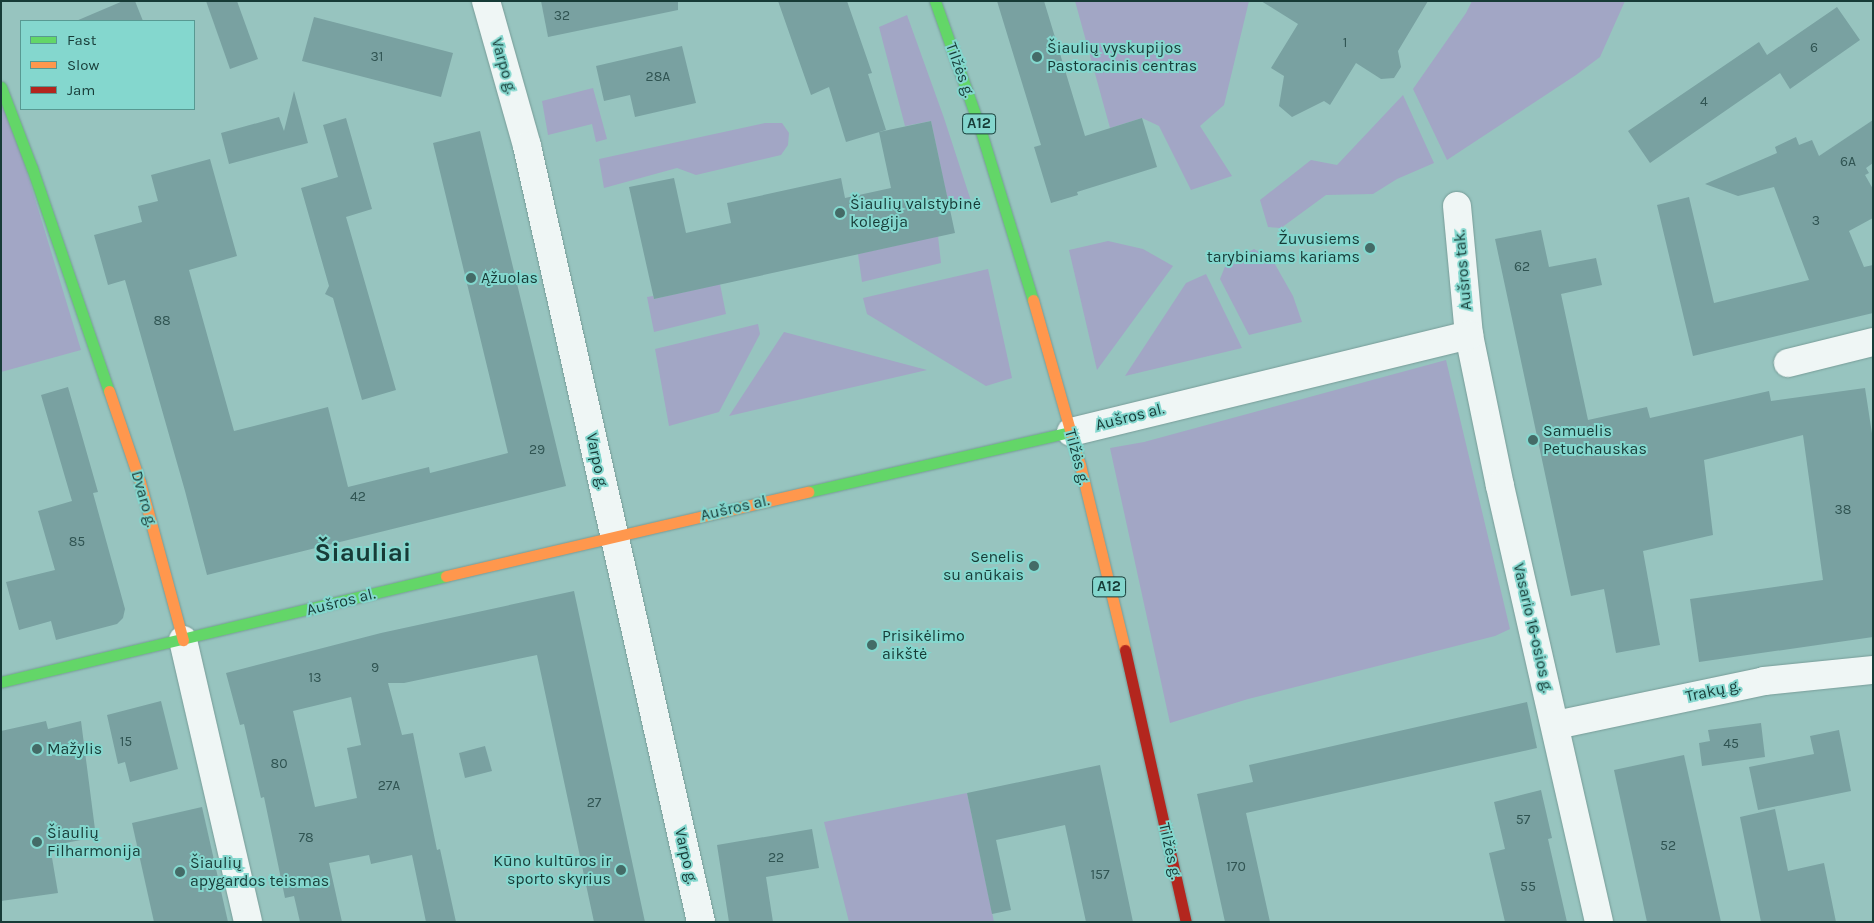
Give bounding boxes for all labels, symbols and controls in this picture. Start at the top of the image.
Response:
house number: 32 [554,8,570,24]
legend [20,20,195,110]
text: Fast [67,31,96,49]
house number: 1 [1343,35,1347,51]
street label: Varpo g. [487,36,521,96]
place label: Šiaulių vyskupijos Pastoracinis centras [1047,38,1197,76]
street label: Tilžės g. [941,40,979,100]
house number: 6 [1810,40,1818,56]
house number: 31 [371,49,383,65]
marker: Šiaulių vyskupijos Pastoracinis centras [1031,51,1043,63]
text: Slow [67,56,99,74]
house number: 28A [646,69,670,85]
text: Jam [67,81,95,99]
house number: 4 [1700,94,1708,110]
road number: A12 [962,112,996,136]
house number: 6A [1840,154,1856,170]
place label: Šiaulių valstybinė kolegija [850,194,981,232]
marker: Šiaulių valstybinė kolegija [834,207,846,219]
house number: 3 [1812,213,1820,229]
place label: Žuvusiems tarybiniams kariams [1207,229,1360,267]
street label: Aušros tak. [1450,229,1476,311]
marker: Žuvusiems tarybiniams kariams [1364,242,1376,254]
house number: 62 [1514,259,1530,275]
place label: Ąžuolas [481,268,538,288]
marker: Ąžuolas [465,272,477,284]
house number: 88 [153,313,171,329]
street label: Aušros al. [1094,399,1166,435]
place label: Samuelis Petuchauskas [1543,421,1647,459]
street label: Tilžės g. [1060,427,1094,487]
street label: Varpo g. [582,431,612,491]
marker: Samuelis Petuchauskas [1527,434,1539,446]
house number: 29 [529,442,545,458]
street label: Dvaro g. [127,469,161,529]
house number: 42 [350,489,366,505]
street label: Aušros al. [699,491,771,525]
house number: 38 [1835,502,1851,518]
house number: 85 [69,534,85,550]
district label: Šiauliai [315,537,411,569]
place label: Senelis su anūkais [943,547,1024,585]
marker: Senelis su anūkais [1028,560,1040,572]
street label: Vasario 16-osios g. [1509,561,1557,695]
road number: A12 [1092,574,1126,600]
street label: Aušros al. [305,584,377,620]
place label: Prisikėlimo aikštė [882,626,965,664]
marker: Prisikėlimo aikštė [866,639,878,651]
house number: 9 [371,660,379,676]
house number: 13 [309,670,321,686]
street label: Trakų g. [1684,676,1742,706]
house number: 15 [120,734,132,750]
house number: 45 [1723,736,1739,752]
place label: Mažylis [47,739,102,759]
marker: Mažylis [31,743,43,755]
house number: 80 [271,756,287,772]
house number: 27A [378,778,400,794]
house number: 27 [587,795,601,811]
house number: 57 [1516,812,1530,828]
street label: Tilžės g. [1154,821,1186,881]
place label: Šiaulių Filharmonija [47,823,141,861]
street label: Varpo g. [670,826,702,886]
house number: 78 [298,830,314,846]
marker: Šiaulių Filharmonija [31,836,43,848]
house number: 52 [1660,838,1676,854]
house number: 22 [768,850,784,866]
place label: Kūno kultūros ir sporto skyrius [493,851,611,889]
place label: Šiaulių apygardos teismas [190,853,329,891]
house number: 170 [1226,859,1246,875]
marker: Kūno kultūros ir sporto skyrius [615,864,627,876]
marker: Šiaulių apygardos teismas [174,866,186,878]
house number: 157 [1090,867,1110,883]
house number: 55 [1520,879,1536,895]

